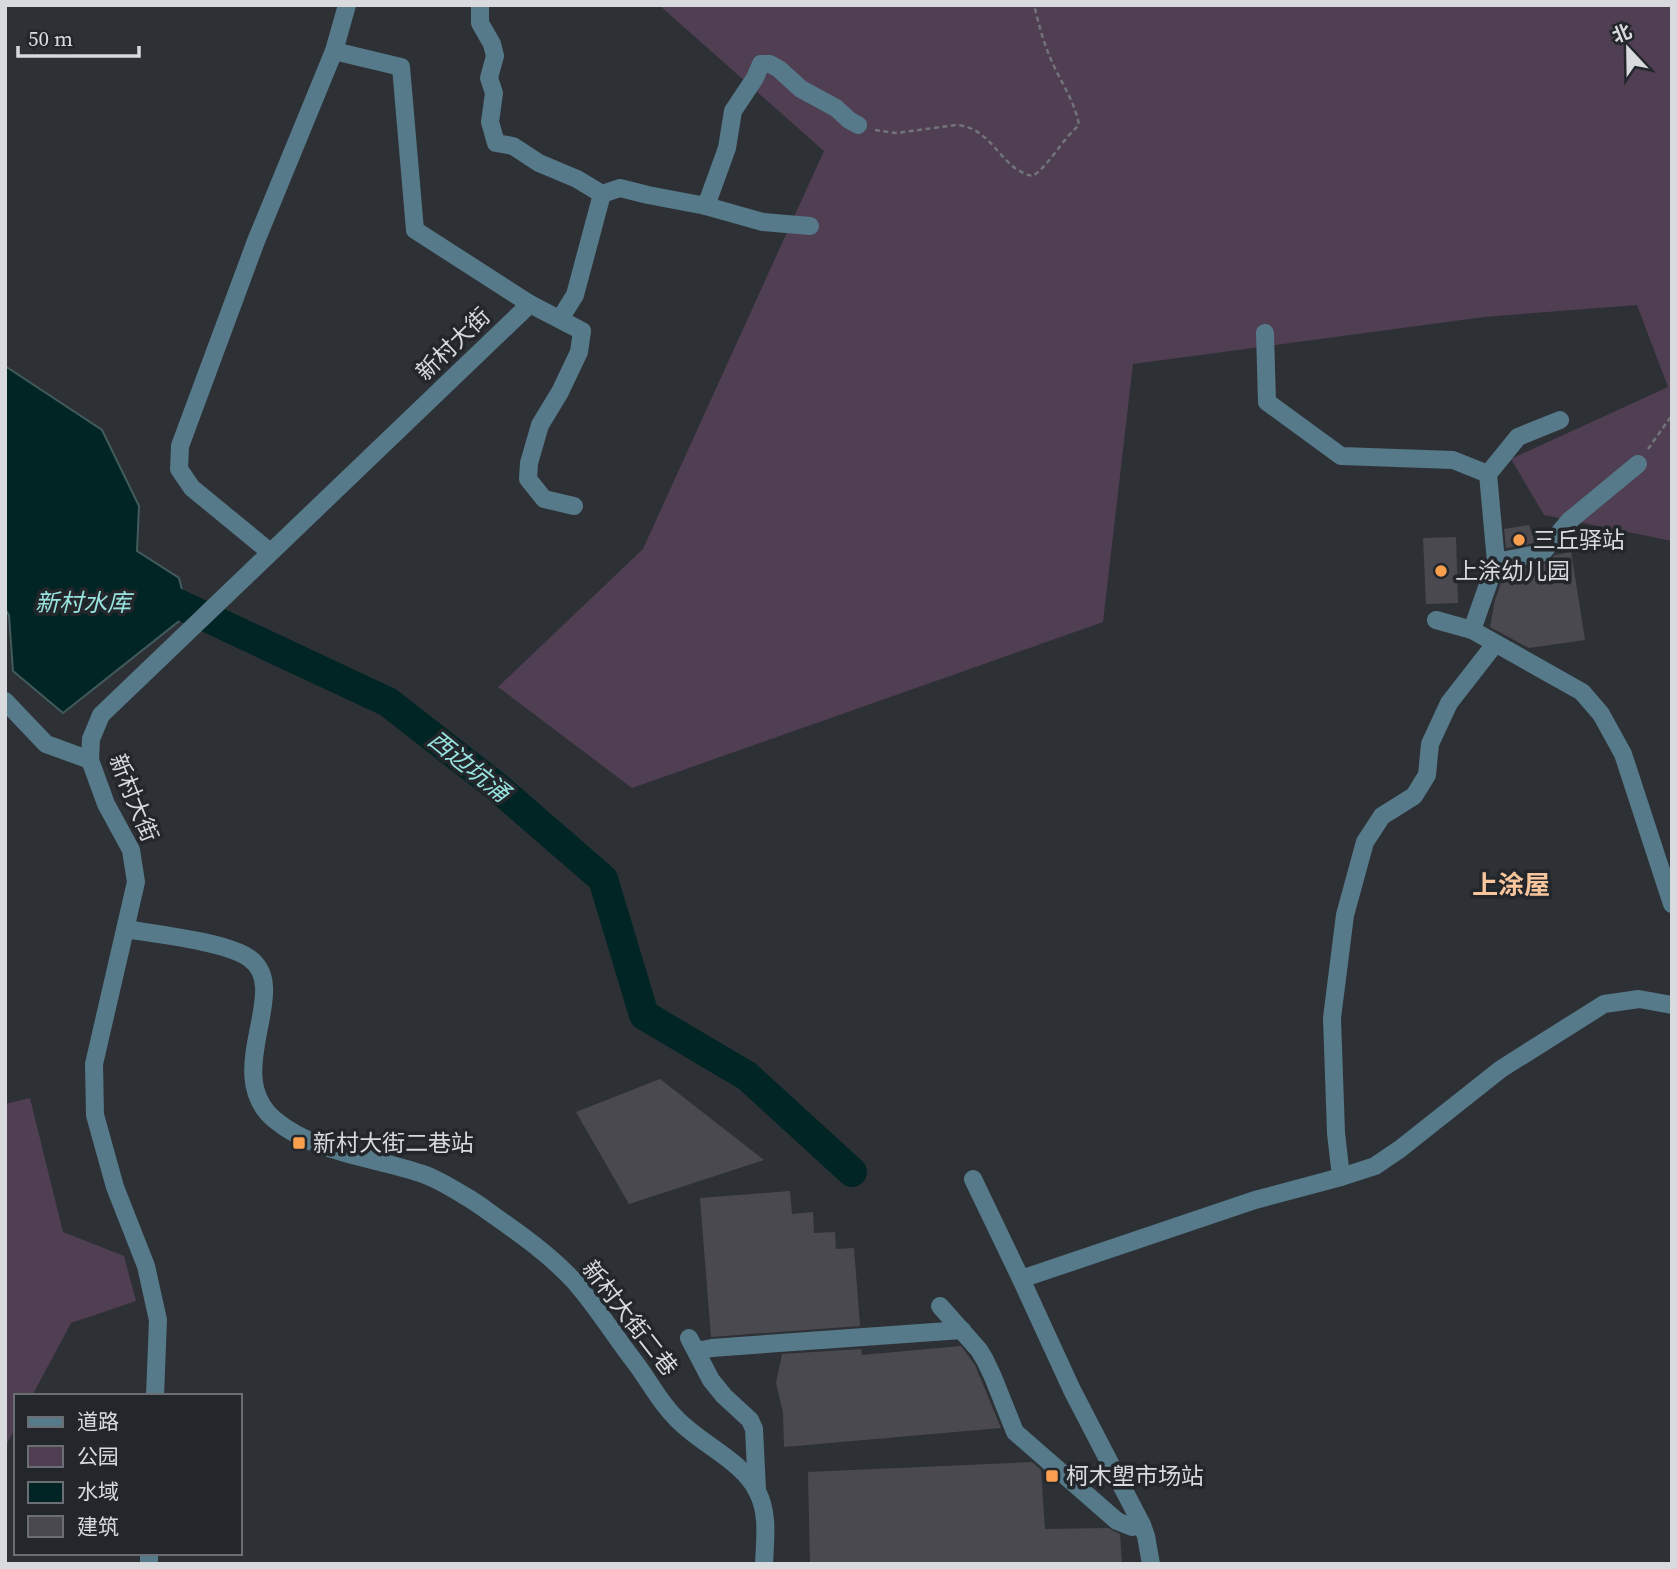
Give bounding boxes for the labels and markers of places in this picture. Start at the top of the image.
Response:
place label: 三丘驿站 [1533,524,1625,556]
marker: 三丘驿站 [1511,532,1527,548]
place label: 上涂幼儿园 [1455,555,1570,587]
marker: 上涂幼儿园 [1433,563,1449,579]
place label: 新村大街二巷站 [313,1127,474,1159]
marker: 新村大街二巷站 [291,1135,307,1151]
place label: 柯木塱市场站 [1066,1460,1204,1492]
marker: 柯木塱市场站 [1044,1468,1060,1484]

